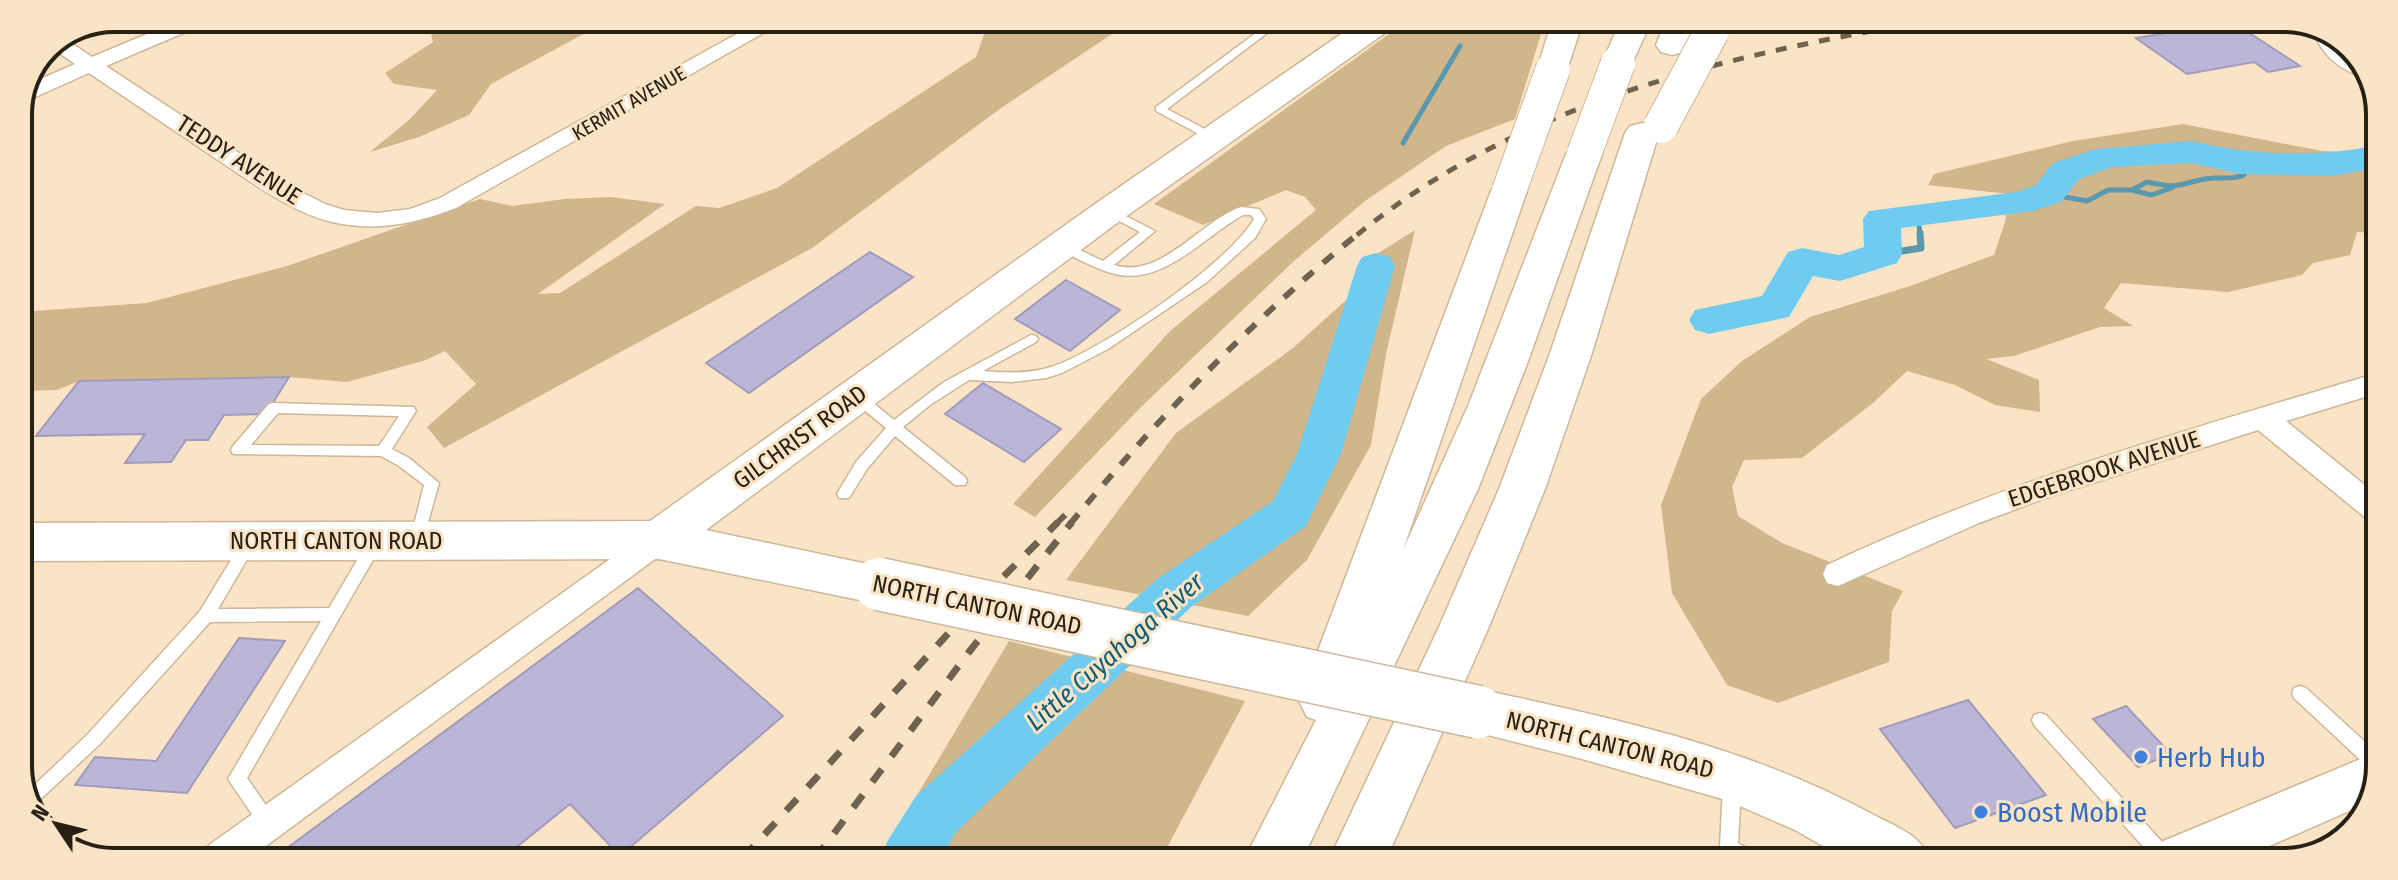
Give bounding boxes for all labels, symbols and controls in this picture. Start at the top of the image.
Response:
street label: KERMIT AVENUE [568,61,690,145]
street label: TEDDY AVENUE [171,109,307,211]
street label: GILCHRIST ROAD [728,379,872,495]
street label: EDGEBROOK AVENUE [2004,425,2204,513]
street label: NORTH CANTON ROAD [230,527,442,555]
water label: Little Cuyahoga River [1020,566,1211,737]
street label: NORTH CANTON ROAD [870,569,1084,641]
street label: NORTH CANTON ROAD [1503,706,1717,784]
place label: Herb Hub [2157,741,2266,774]
marker: Herb Hub [2132,748,2150,766]
north arrow [16,784,96,864]
place label: Boost Mobile [1997,796,2147,829]
text: N [25,800,55,826]
marker: Boost Mobile [1972,803,1990,821]

